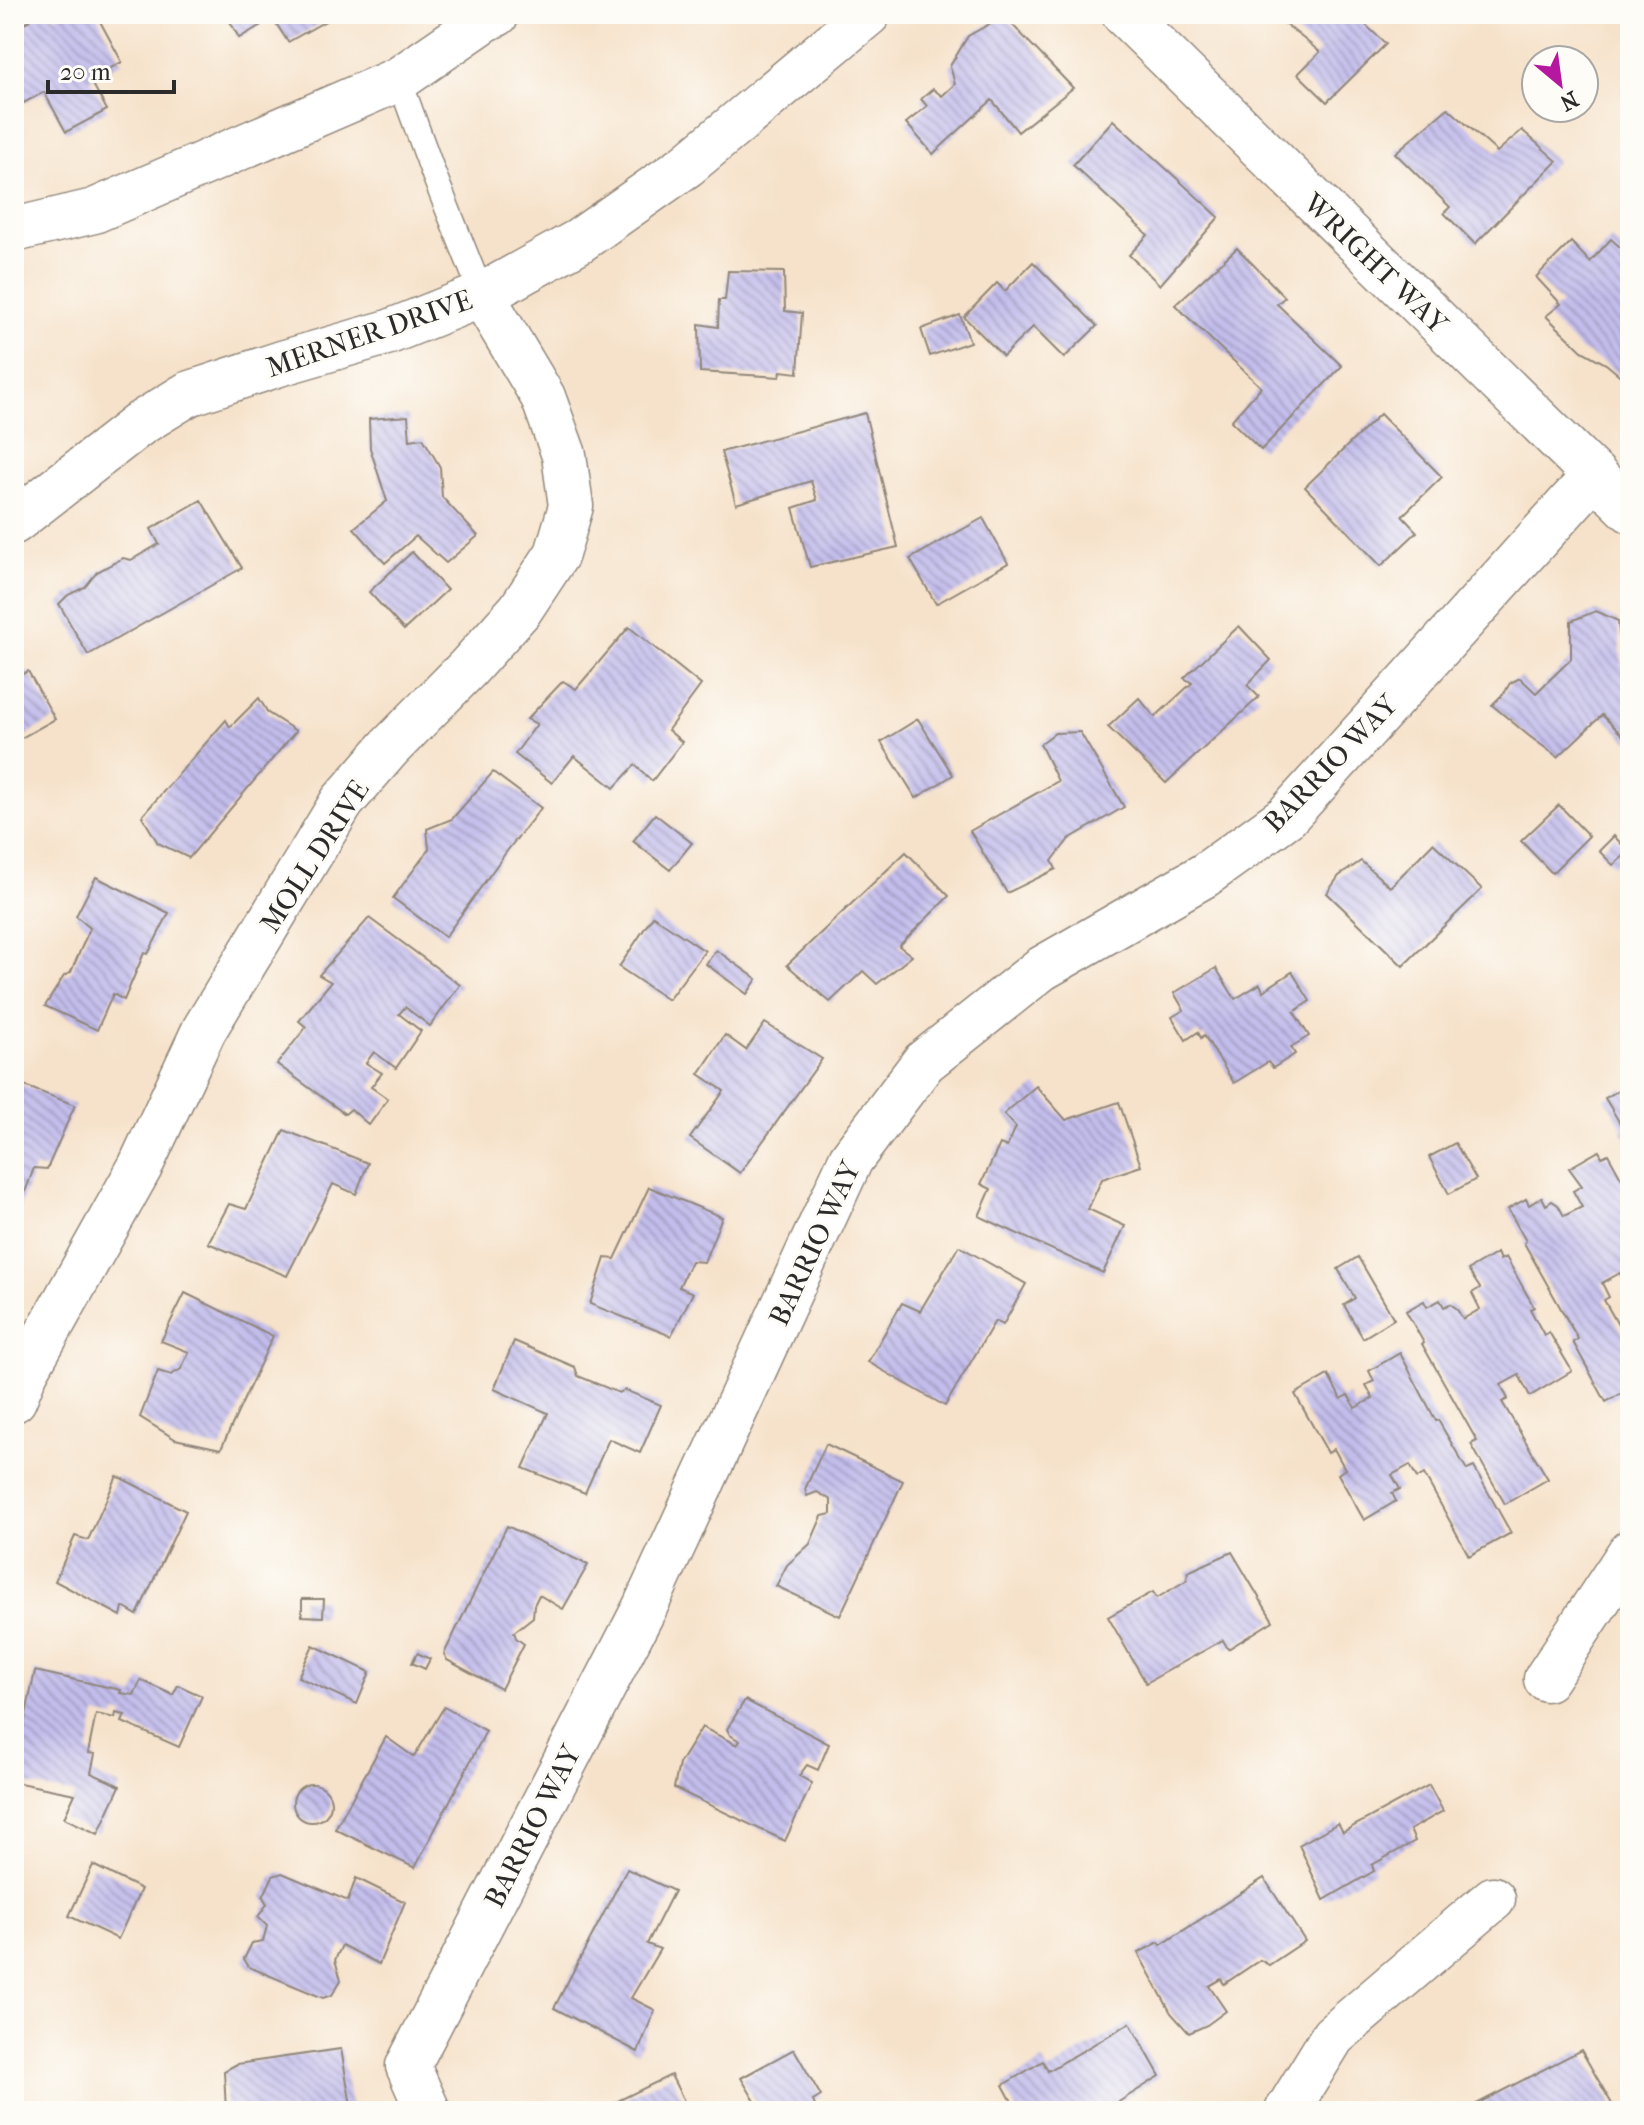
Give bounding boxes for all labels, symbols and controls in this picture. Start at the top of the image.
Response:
scale bar [48,44,174,94]
north arrow [1520,44,1600,124]
text: 20 m [60,58,111,86]
text: N [1555,85,1583,116]
street label: WRIGHT WAY [1296,186,1455,341]
street label: MERNER DRIVE [262,283,476,384]
street label: BARRIO WAY [1257,687,1405,839]
street label: MOLL DRIVE [253,774,376,938]
street label: BARRIO WAY [762,1155,867,1331]
street label: BARRIO WAY [477,1739,588,1913]

